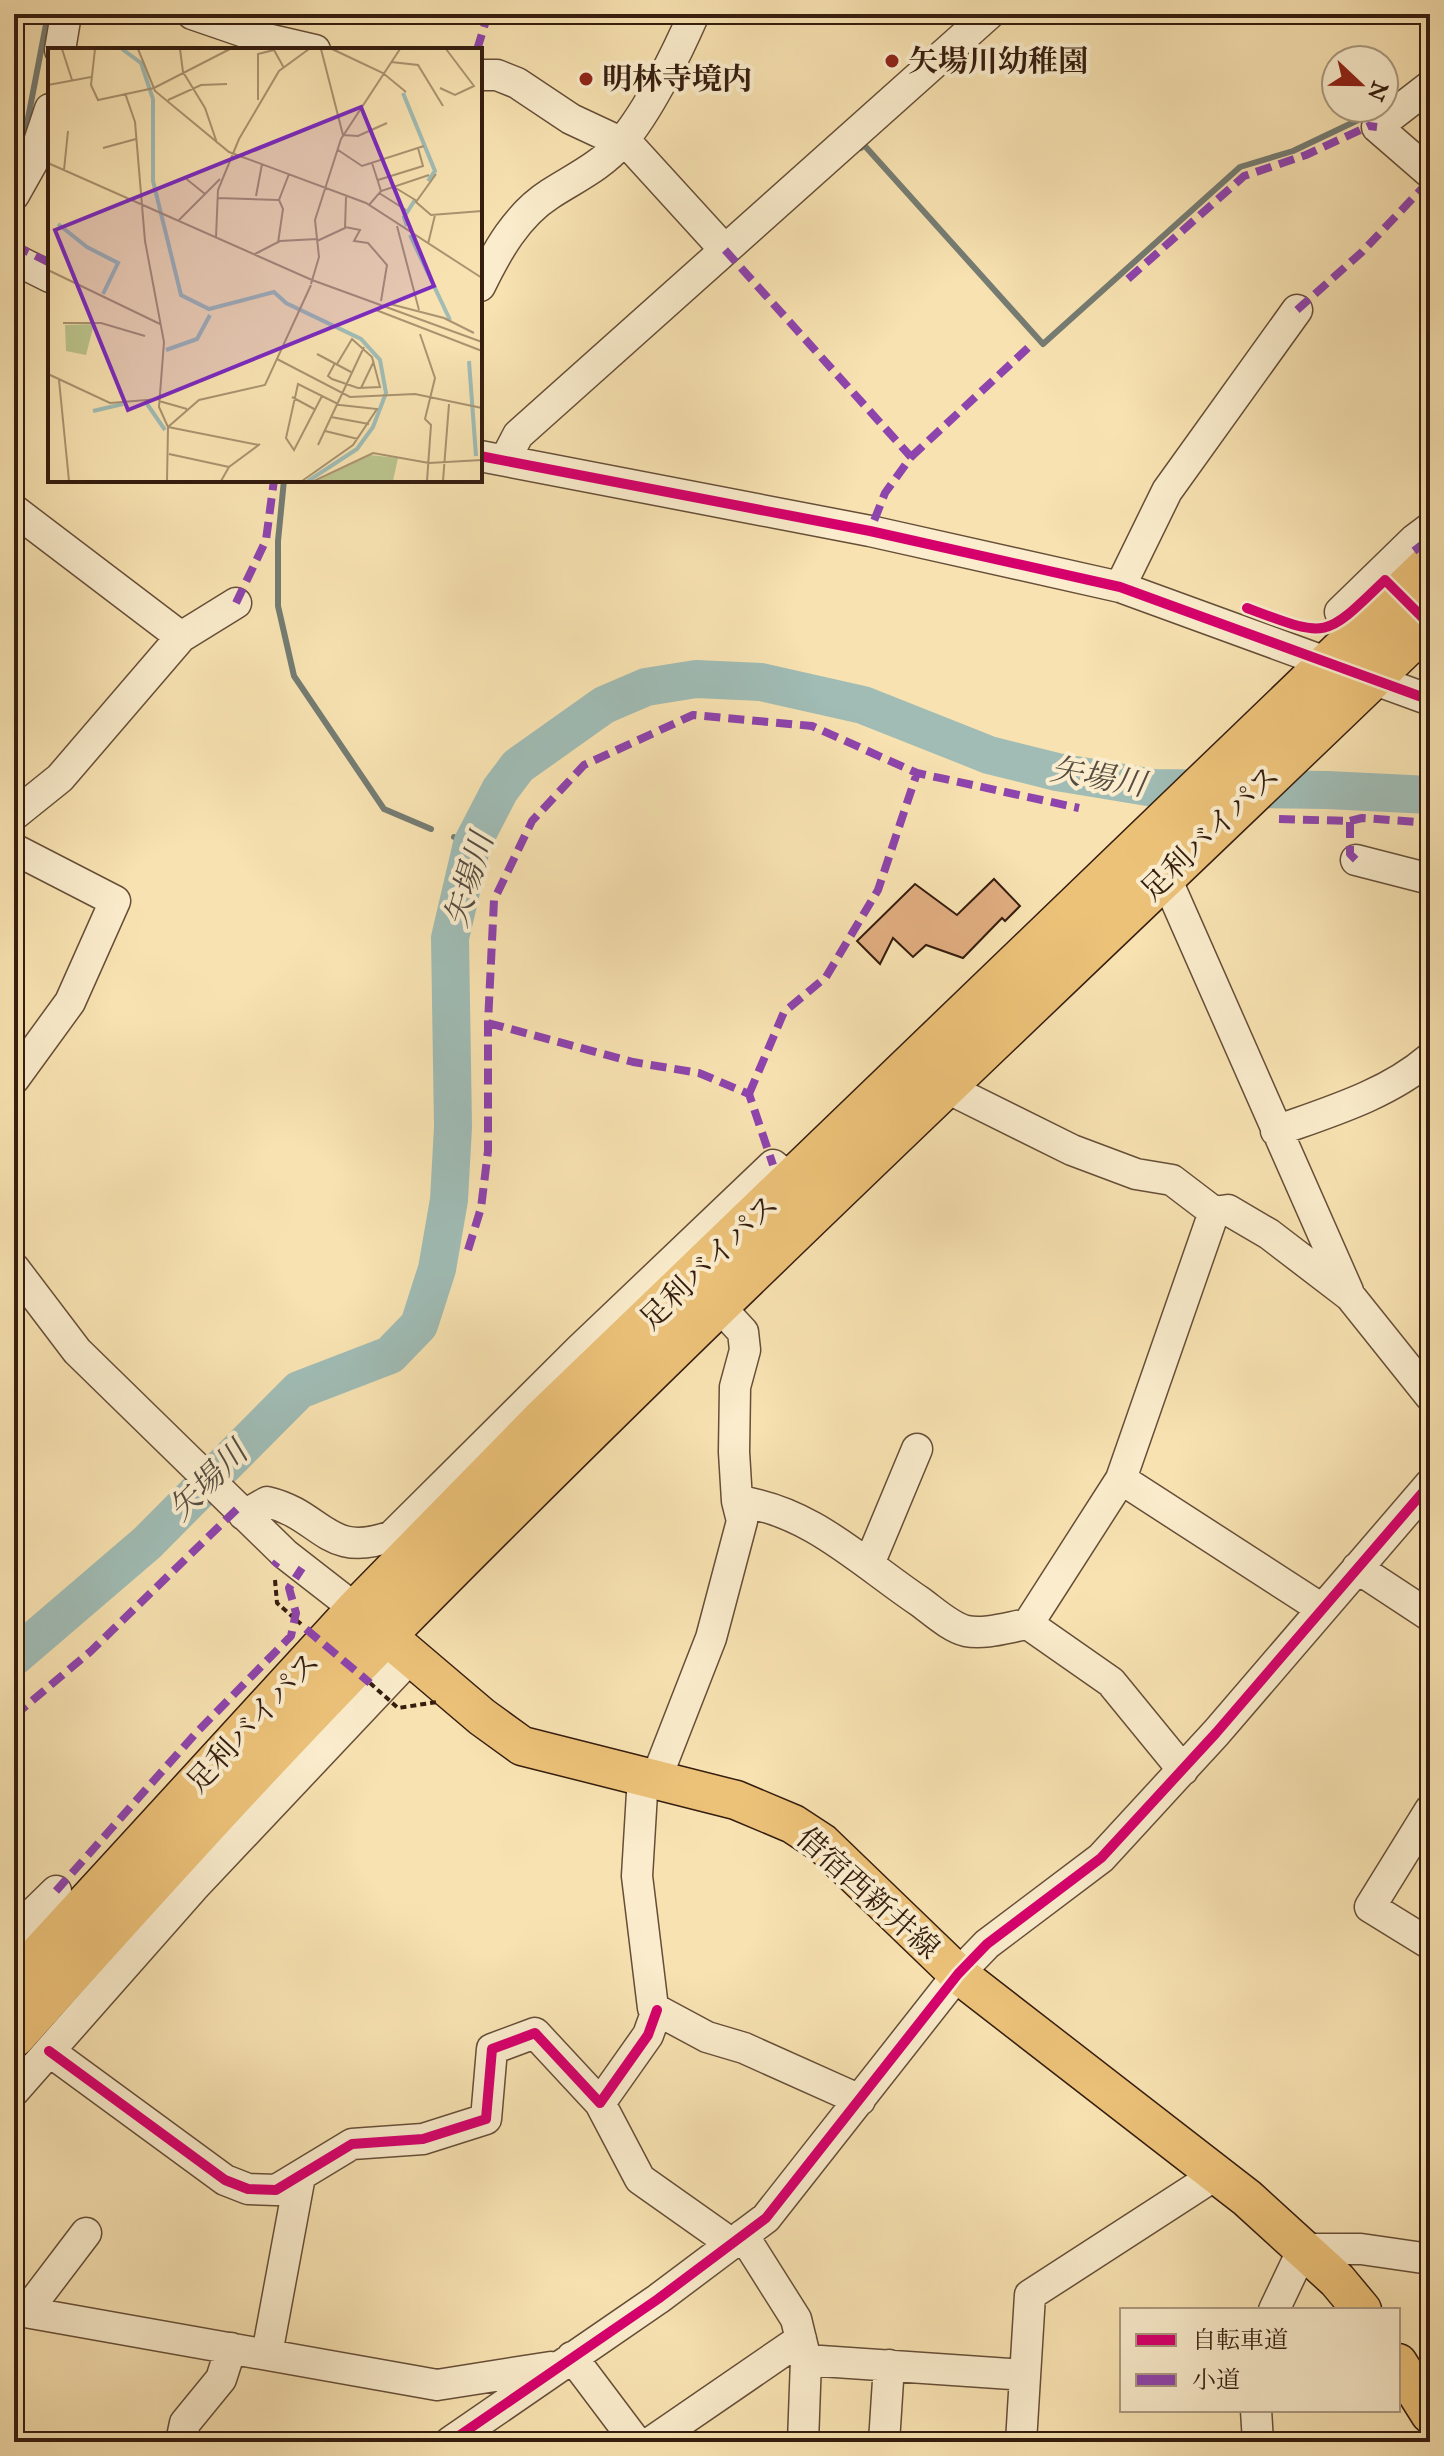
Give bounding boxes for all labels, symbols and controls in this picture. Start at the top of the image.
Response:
place label: 矢場川幼稚園 [908,43,1088,79]
north arrow [1320,44,1400,124]
inset map [48,48,482,482]
marker: 矢場川幼稚園 [883,52,901,70]
place label: 明林寺境内 [602,61,752,97]
marker: 明林寺境内 [577,70,595,88]
text: N [1362,78,1394,105]
water label: 矢場川 [1047,749,1152,805]
street label: 足利バイパス [1133,758,1287,908]
water label: 矢場川 [436,826,503,932]
street label: 足利バイパス [632,1187,786,1337]
water label: 矢場川 [160,1431,258,1529]
street label: 足利バイパス [179,1644,327,1800]
street label: 借宿西新井線 [789,1819,947,1967]
legend [1120,2308,1400,2412]
text: 自転車道 [1192,2325,1288,2355]
text: 小道 [1192,2365,1240,2395]

